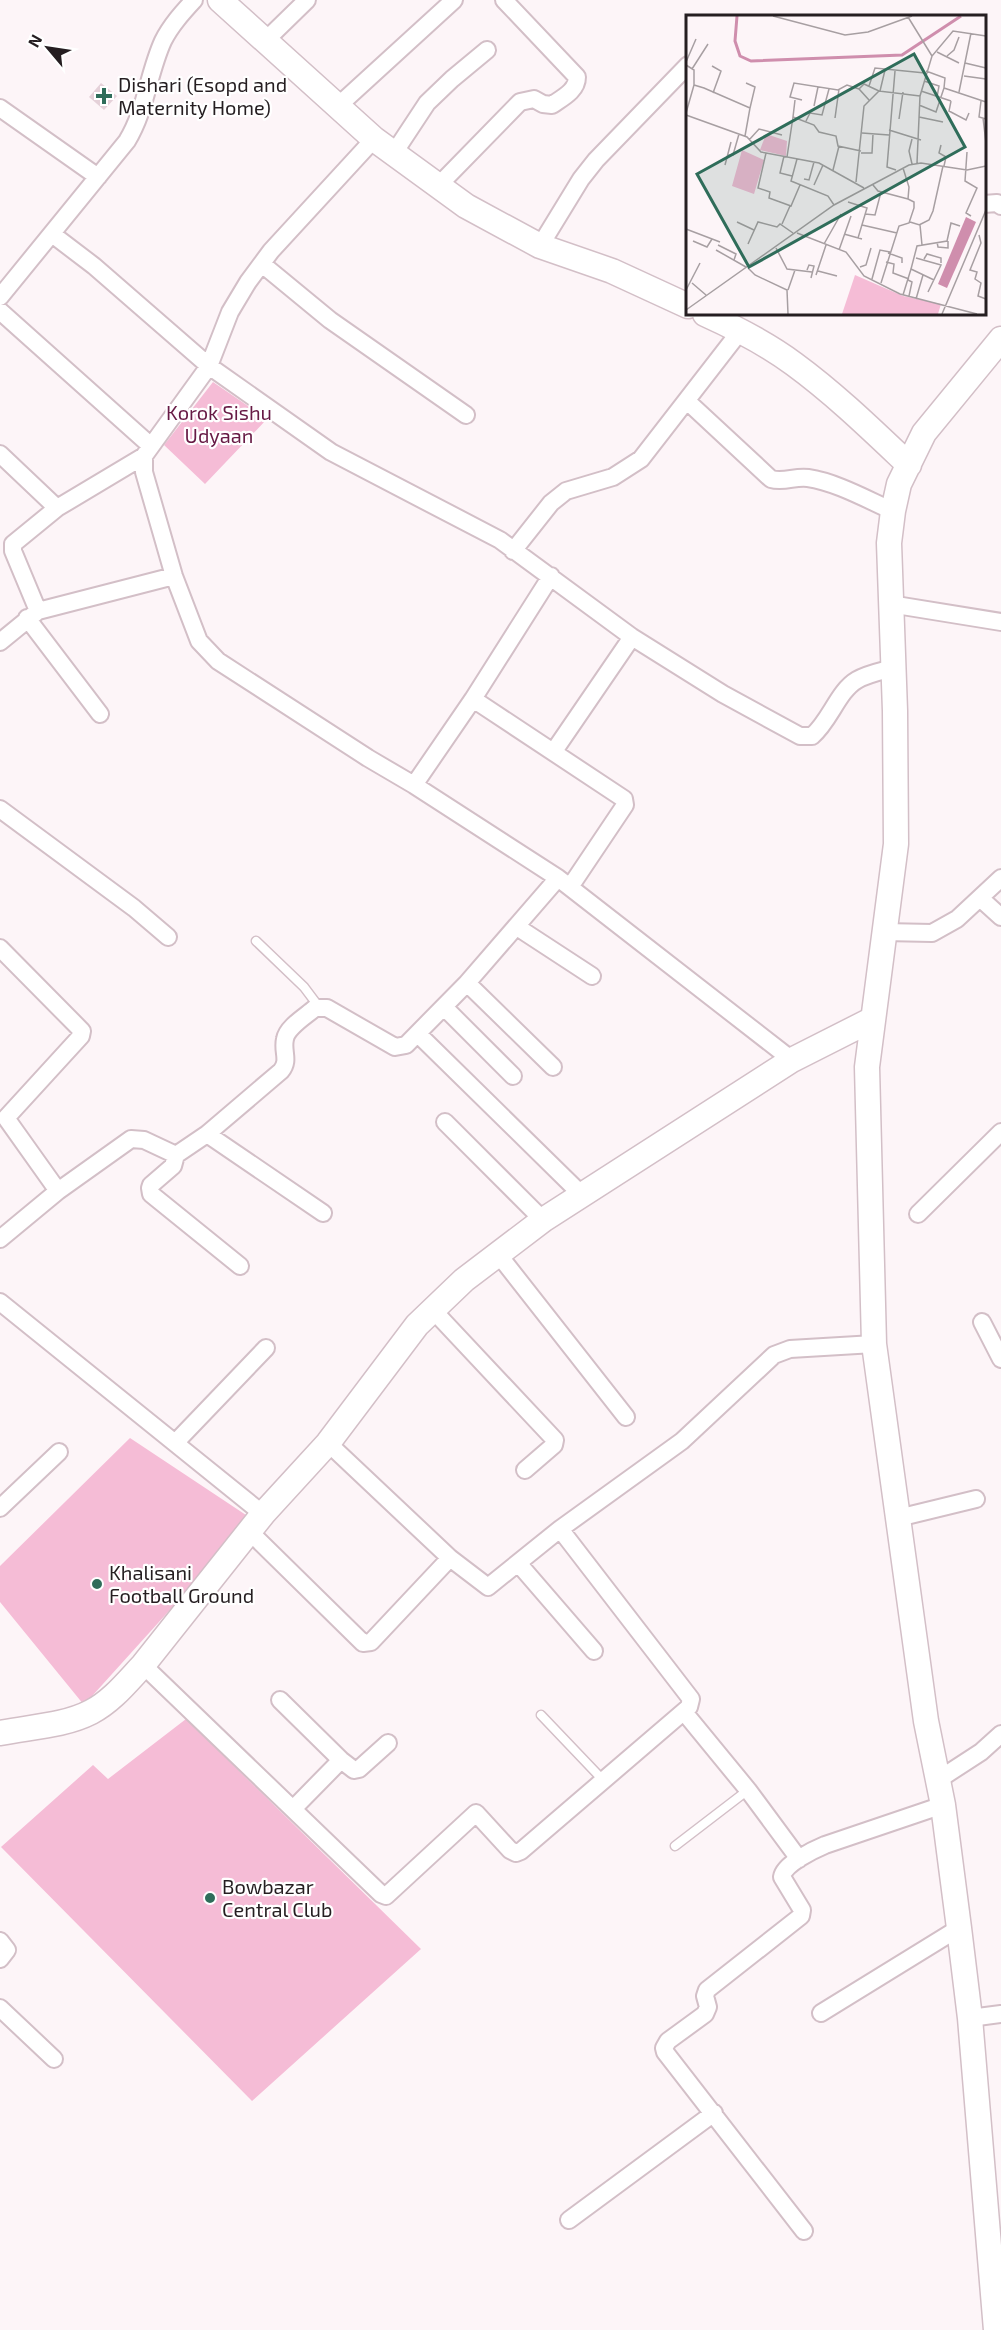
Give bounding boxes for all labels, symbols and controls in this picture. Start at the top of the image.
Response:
inset map [686,15,986,315]
north arrow [18,18,78,78]
text: N [23,31,46,50]
place label: Dishari (Esopd and Maternity Home) [118,72,287,119]
marker: Dishari (Esopd and Maternity Home) [95,87,113,105]
park label: Korok Sishu Udyaan [166,400,272,447]
place label: Khalisani Football Ground [109,1560,254,1607]
marker: Khalisani Football Ground [90,1577,104,1591]
place label: Bowbazar Central Club [222,1874,332,1921]
marker: Bowbazar Central Club [203,1891,217,1905]

